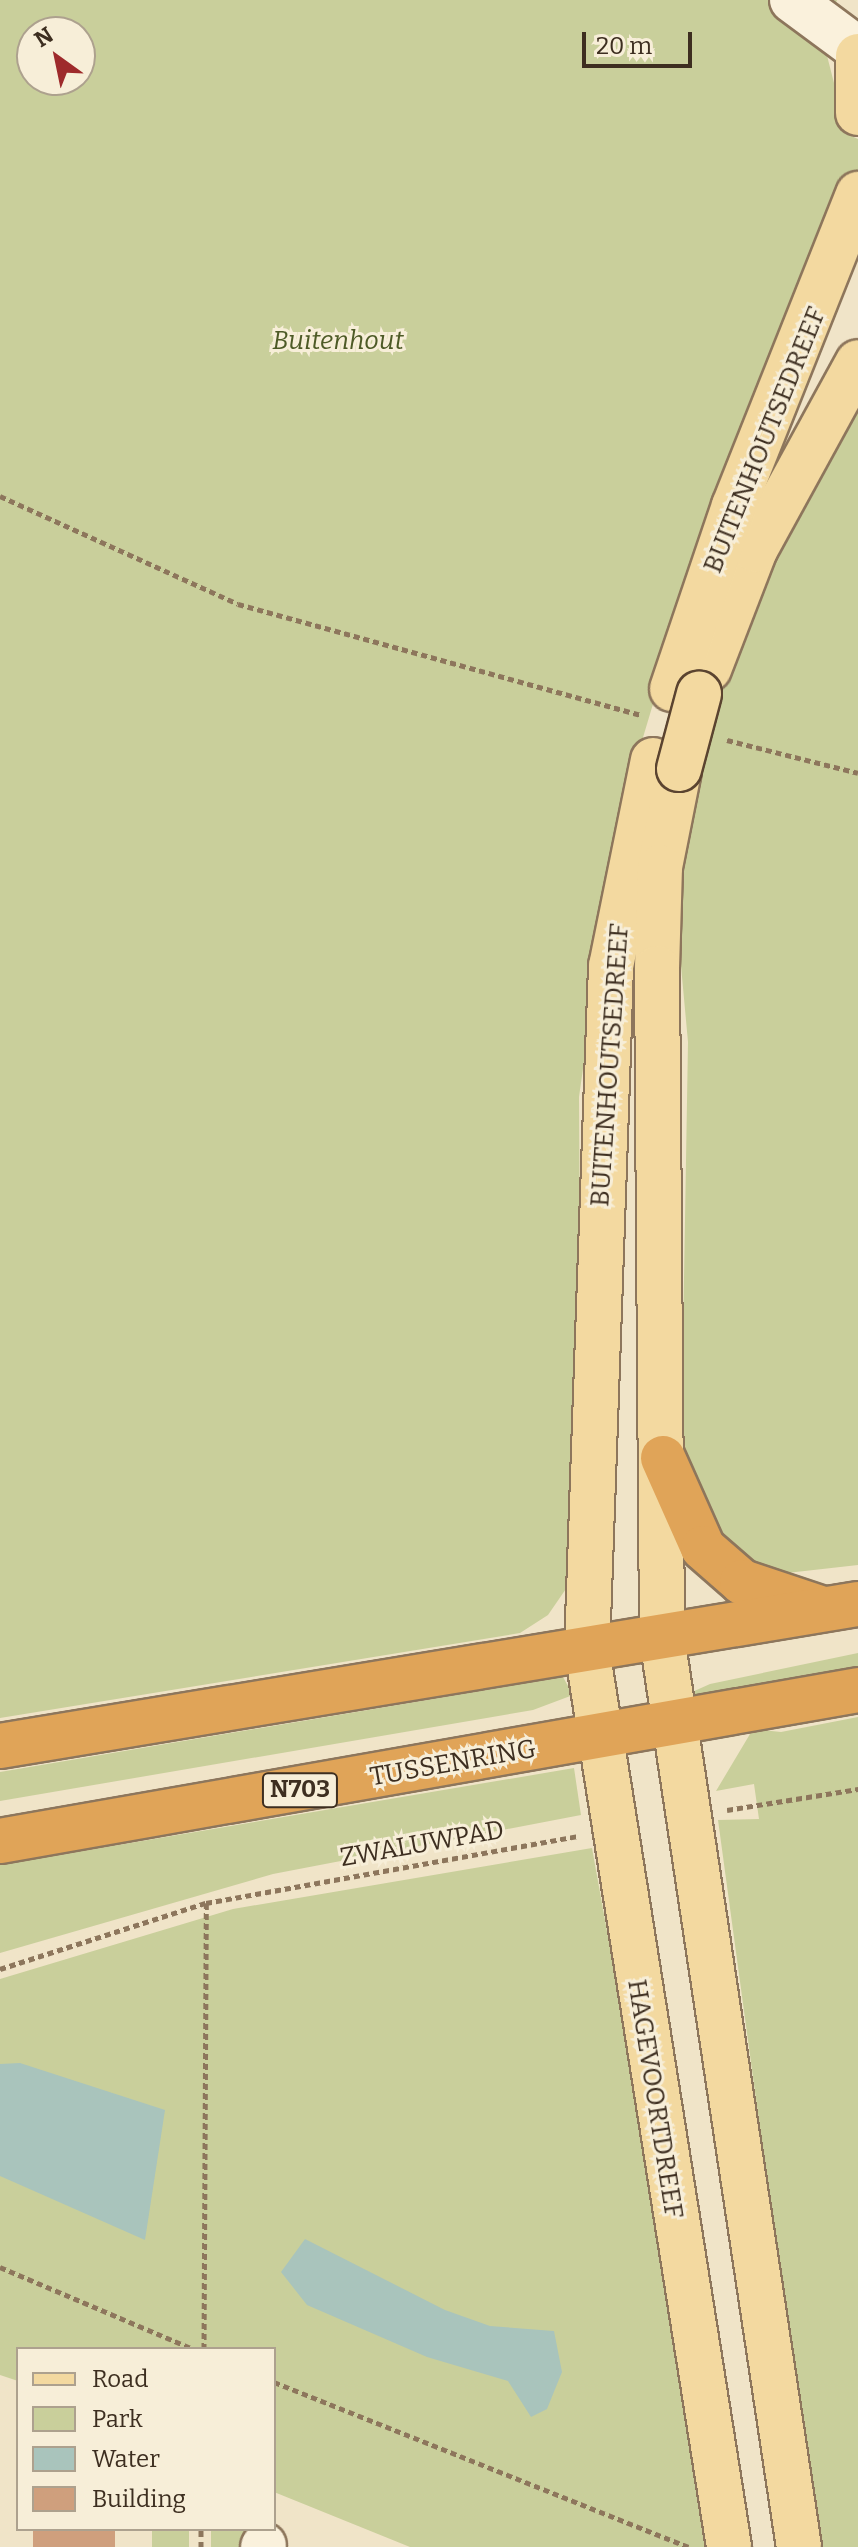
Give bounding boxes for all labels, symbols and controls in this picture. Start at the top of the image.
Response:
north arrow [16,16,96,96]
scale bar [586,16,696,66]
text: N [29,21,58,53]
text: 20 m [596,32,652,60]
street label: BUITENHOUTSEDREEF [697,302,833,578]
park label: Buitenhout [272,325,404,357]
street label: BUITENHOUTSEDREEF [585,922,635,1208]
street label: TUSSENRING [368,1733,538,1793]
road number: N703 [260,1770,340,1810]
street label: ZWALUWPAD [338,1814,506,1874]
street label: HAGEVOORTDREEF [621,1977,689,2221]
legend [16,2347,276,2531]
text: Road [92,2365,148,2393]
text: Park [92,2405,143,2433]
text: Water [92,2445,160,2473]
text: Building [92,2485,186,2513]

